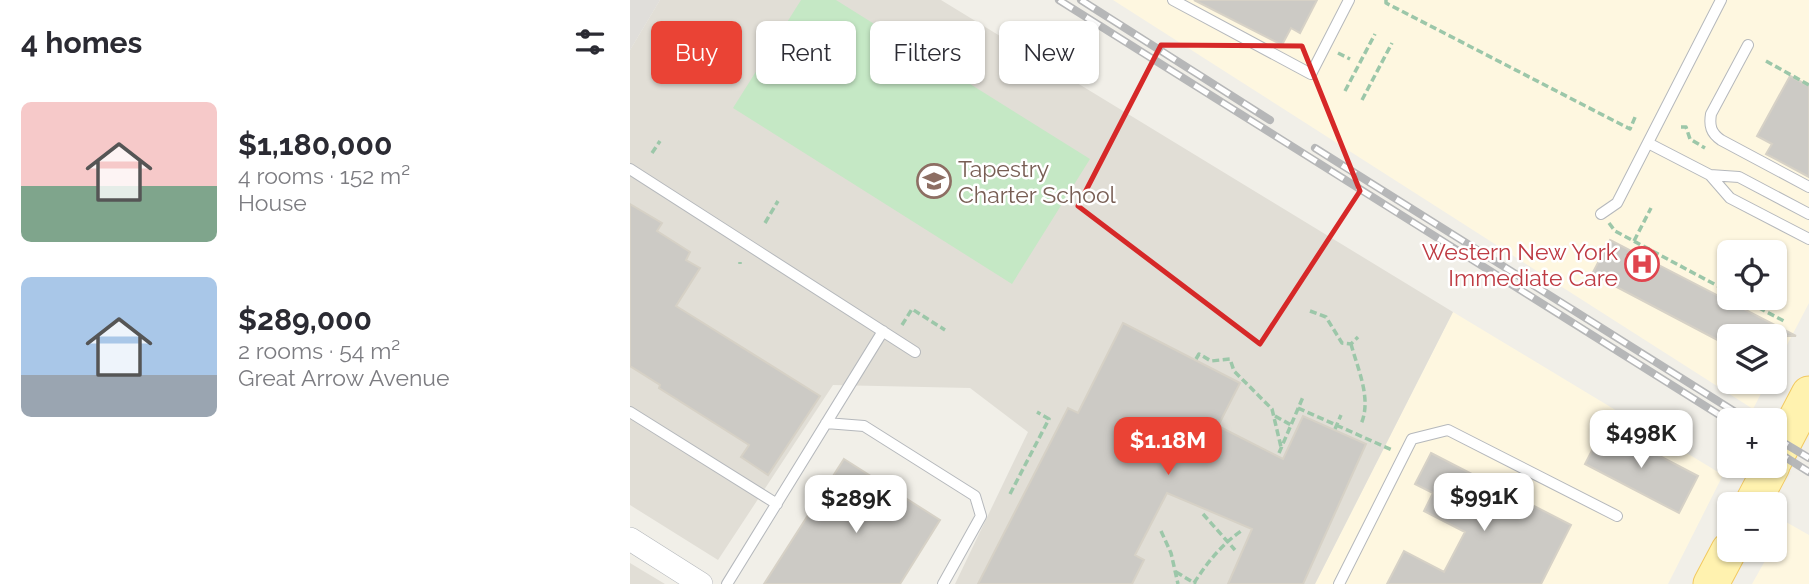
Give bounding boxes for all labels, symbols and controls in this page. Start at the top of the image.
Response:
chip: Buy [651,21,742,84]
chip: Rent [756,21,856,84]
chip: Filters [870,21,985,84]
chip: New [999,21,1099,84]
icon: filters [571,23,609,61]
text: 4 homes [21,25,142,60]
text: $1,180,000 [238,127,392,162]
icon: home [77,130,161,214]
place label: Tapestry Charter School [958,155,1117,208]
text: 4 rooms · 152 m² [238,162,410,189]
school or university icon: Tapestry Charter School [915,162,953,200]
text: House [238,189,307,216]
place label: Western New York Immediate Care [1422,238,1618,291]
map controls [1717,240,1787,562]
button: locate [1717,240,1787,310]
hospital icon: Western New York Immediate Care [1623,245,1661,283]
text: $289,000 [238,302,372,337]
icon: home [77,305,161,389]
button: layers [1717,324,1787,394]
text: 2 rooms · 54 m² [238,337,400,364]
text: Great Arrow Avenue [238,364,449,391]
button: + [1717,408,1787,478]
pin: $498K [1592,410,1690,470]
pin: $1.18M [1111,418,1225,477]
text: $498K [1606,419,1676,446]
text: $1.18M [1130,426,1206,453]
pin: $991K [1435,474,1533,533]
pin: $289K [807,476,905,535]
text: $991K [1450,482,1518,509]
text: $289K [821,484,891,511]
button: − [1717,492,1787,562]

